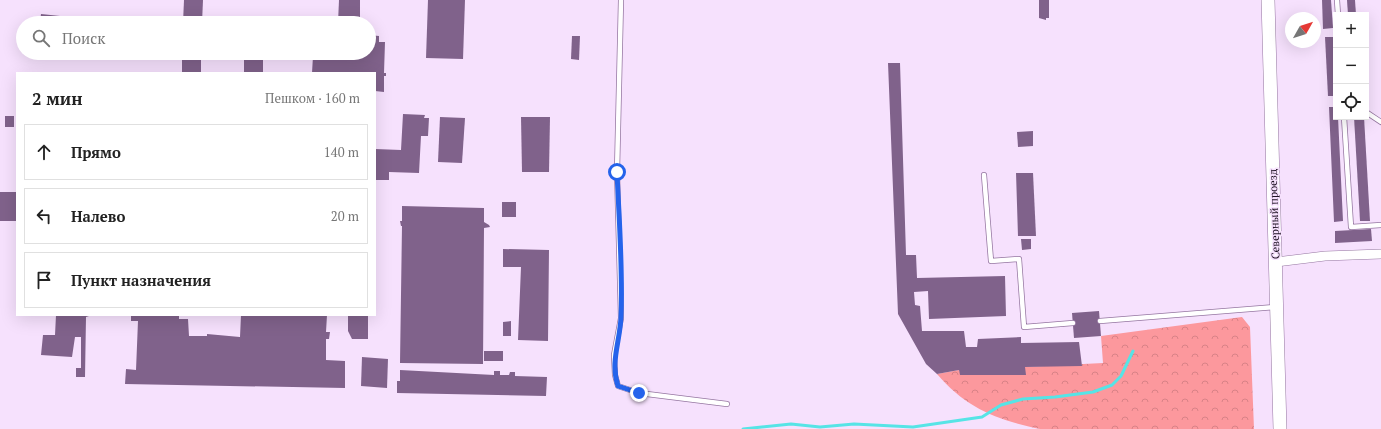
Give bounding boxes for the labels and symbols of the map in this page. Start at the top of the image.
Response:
north arrow [1285,12,1321,48]
route start [608,163,626,181]
street label: Северный проезд [1265,169,1283,259]
route end [630,384,648,402]

